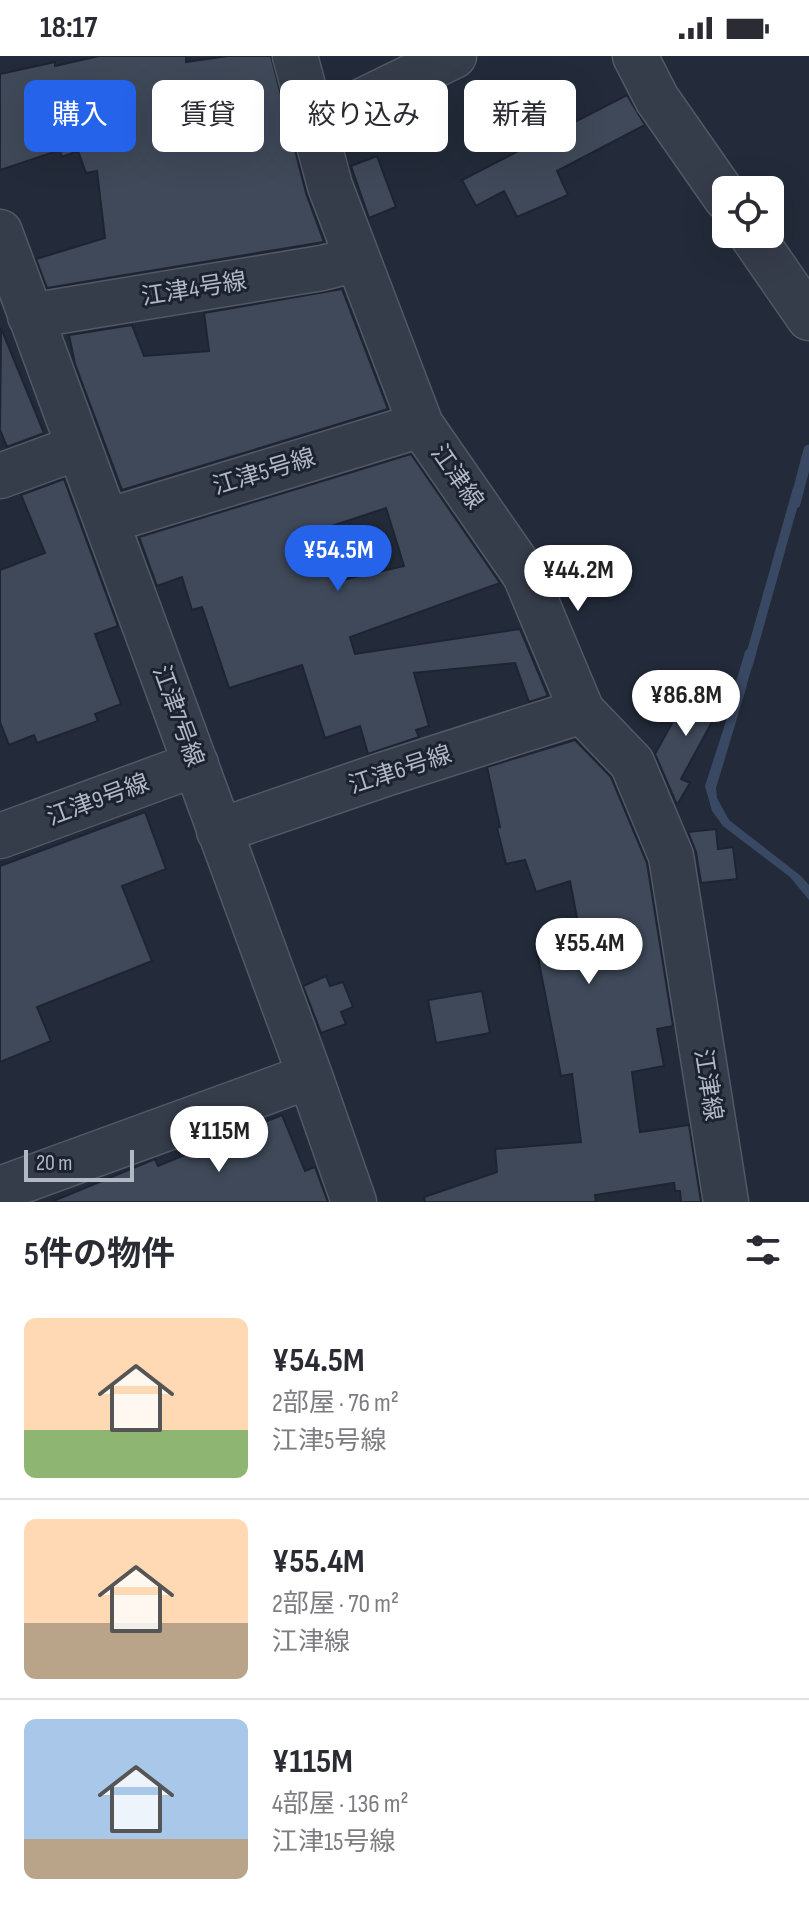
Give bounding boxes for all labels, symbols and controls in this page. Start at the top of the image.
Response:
text: 18:17 [40,10,97,46]
chip: 購入 [24,80,136,152]
chip: 賃貸 [152,80,264,152]
chip: 絞り込み [280,80,448,152]
chip: 新着 [464,80,576,152]
map controls [712,176,784,248]
button: locate [712,176,784,248]
street label: 江津4号線 [139,266,249,312]
street label: 江津線 [424,439,490,515]
street label: 江津5号線 [209,443,319,501]
pin: ¥54.5M [273,525,403,593]
text: ¥54.5M [303,535,373,566]
pin: ¥44.2M [513,545,643,613]
text: ¥44.2M [542,555,614,586]
street label: 江津7号線 [146,661,210,771]
pin: ¥86.8M [621,670,751,738]
text: ¥86.8M [650,680,722,711]
street label: 江津6号線 [345,740,455,800]
street label: 江津9号線 [43,768,153,832]
pin: ¥55.4M [524,918,654,986]
text: ¥55.4M [554,928,624,959]
street label: 江津線 [688,1047,728,1123]
pin: ¥115M [163,1106,275,1174]
text: ¥115M [188,1116,250,1147]
scale bar [24,1146,134,1182]
text: 20 m [36,1150,73,1177]
icon: filters [741,1228,785,1272]
text: 5件の物件 [24,1234,175,1275]
text: ¥54.5M [272,1340,364,1381]
icon: home [88,1350,184,1446]
text: 2部屋 · 76 m² [272,1388,399,1419]
text: 江津5号線 [272,1426,386,1457]
text: ¥55.4M [272,1541,364,1582]
icon: home [88,1551,184,1647]
text: 2部屋 · 70 m² [272,1589,399,1620]
text: 江津線 [272,1627,350,1658]
text: ¥115M [272,1741,353,1782]
icon: home [88,1751,184,1847]
text: 4部屋 · 136 m² [272,1789,409,1820]
text: 江津15号線 [272,1827,396,1858]

